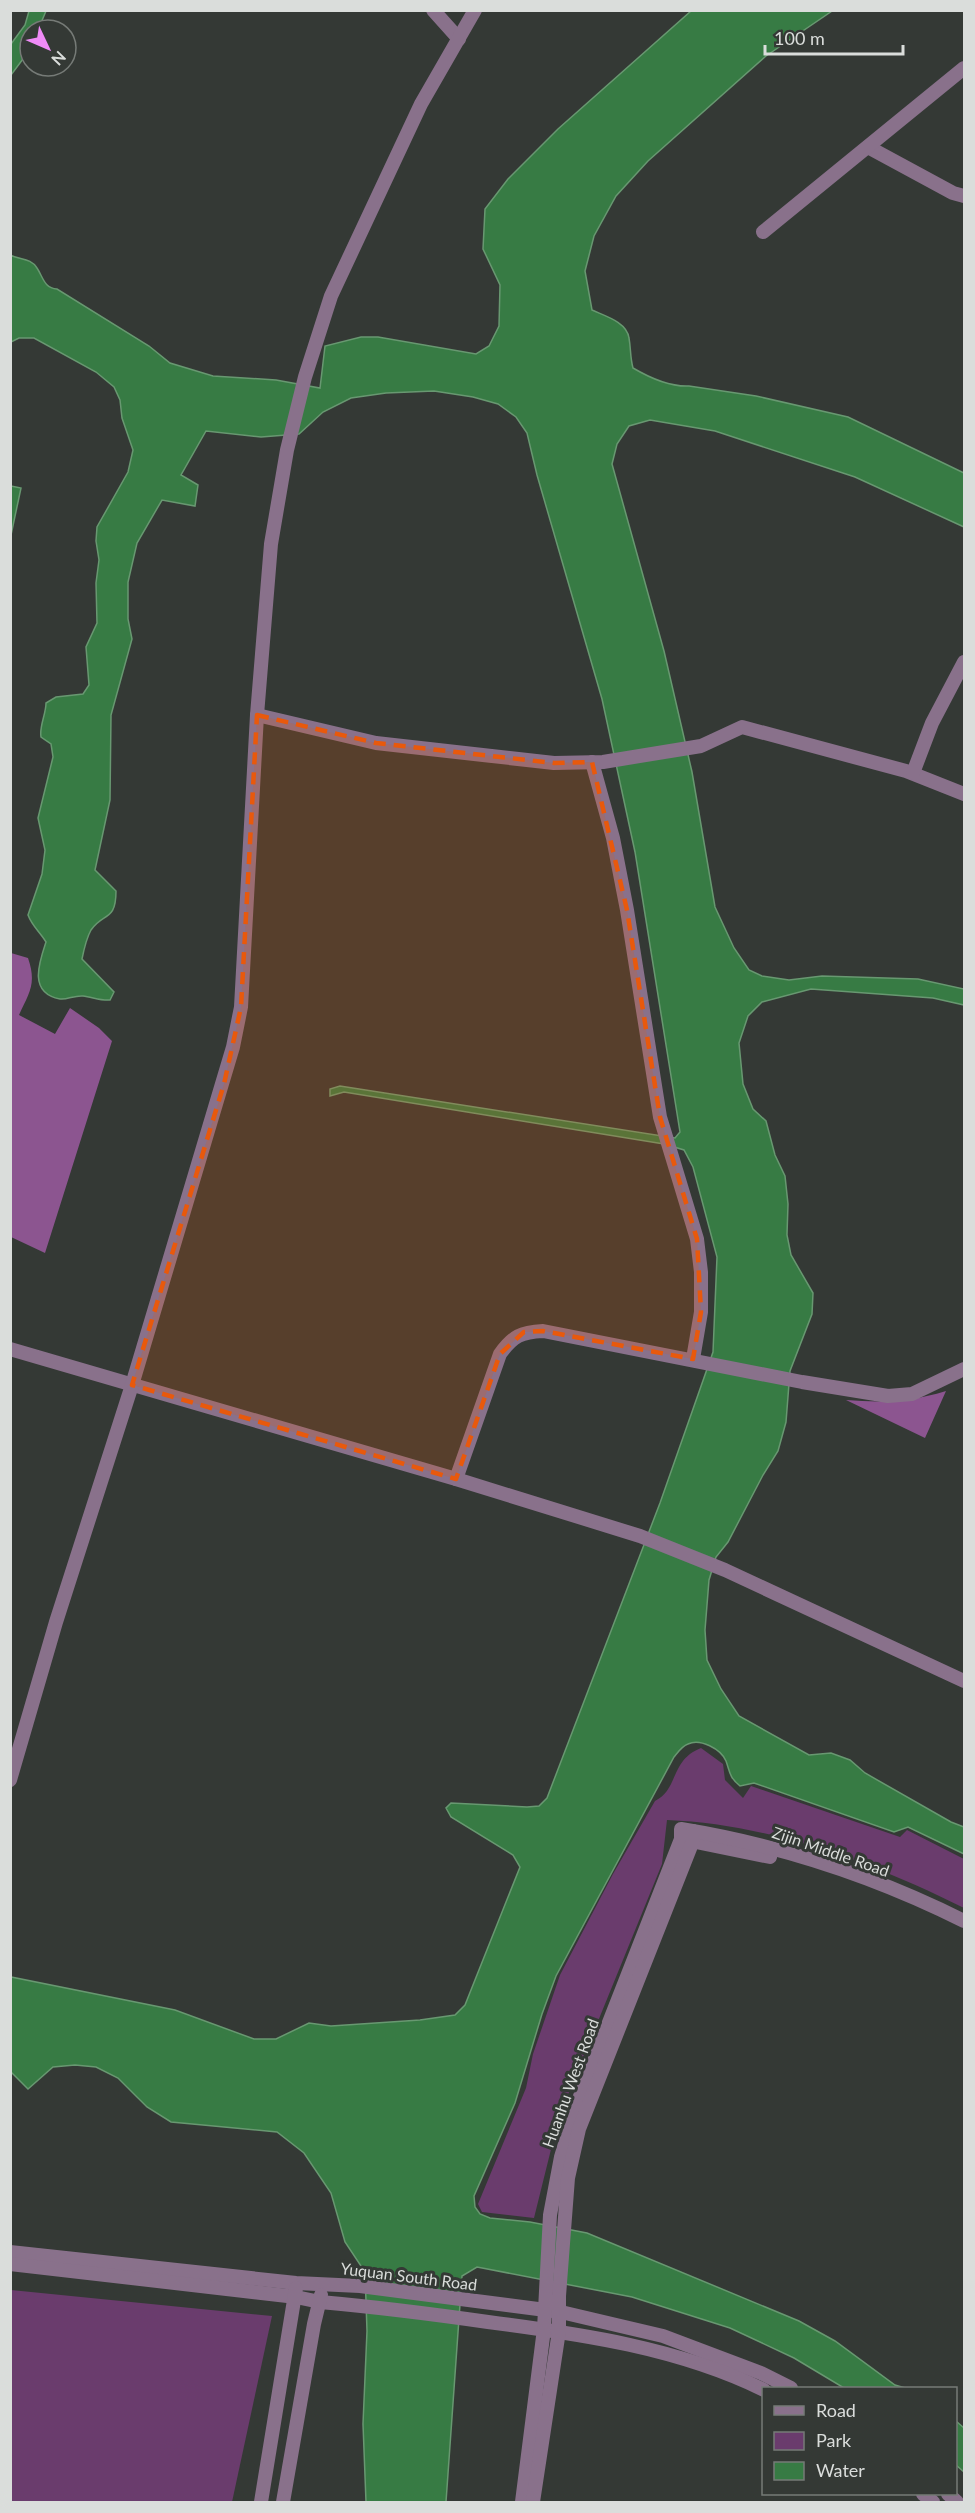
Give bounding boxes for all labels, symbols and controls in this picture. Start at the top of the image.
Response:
north arrow [18,18,78,78]
scale bar [765,18,903,56]
text: 100 m [774,27,825,49]
text: N [48,48,70,70]
street label: Zijin Middle Road [770,1822,892,1880]
street label: Huanhu West Road [538,2016,602,2150]
street label: Yuquan South Road [340,2258,478,2294]
legend [762,2387,957,2495]
text: Road [816,2399,856,2421]
text: Park [816,2429,852,2451]
text: Water [816,2459,865,2481]

